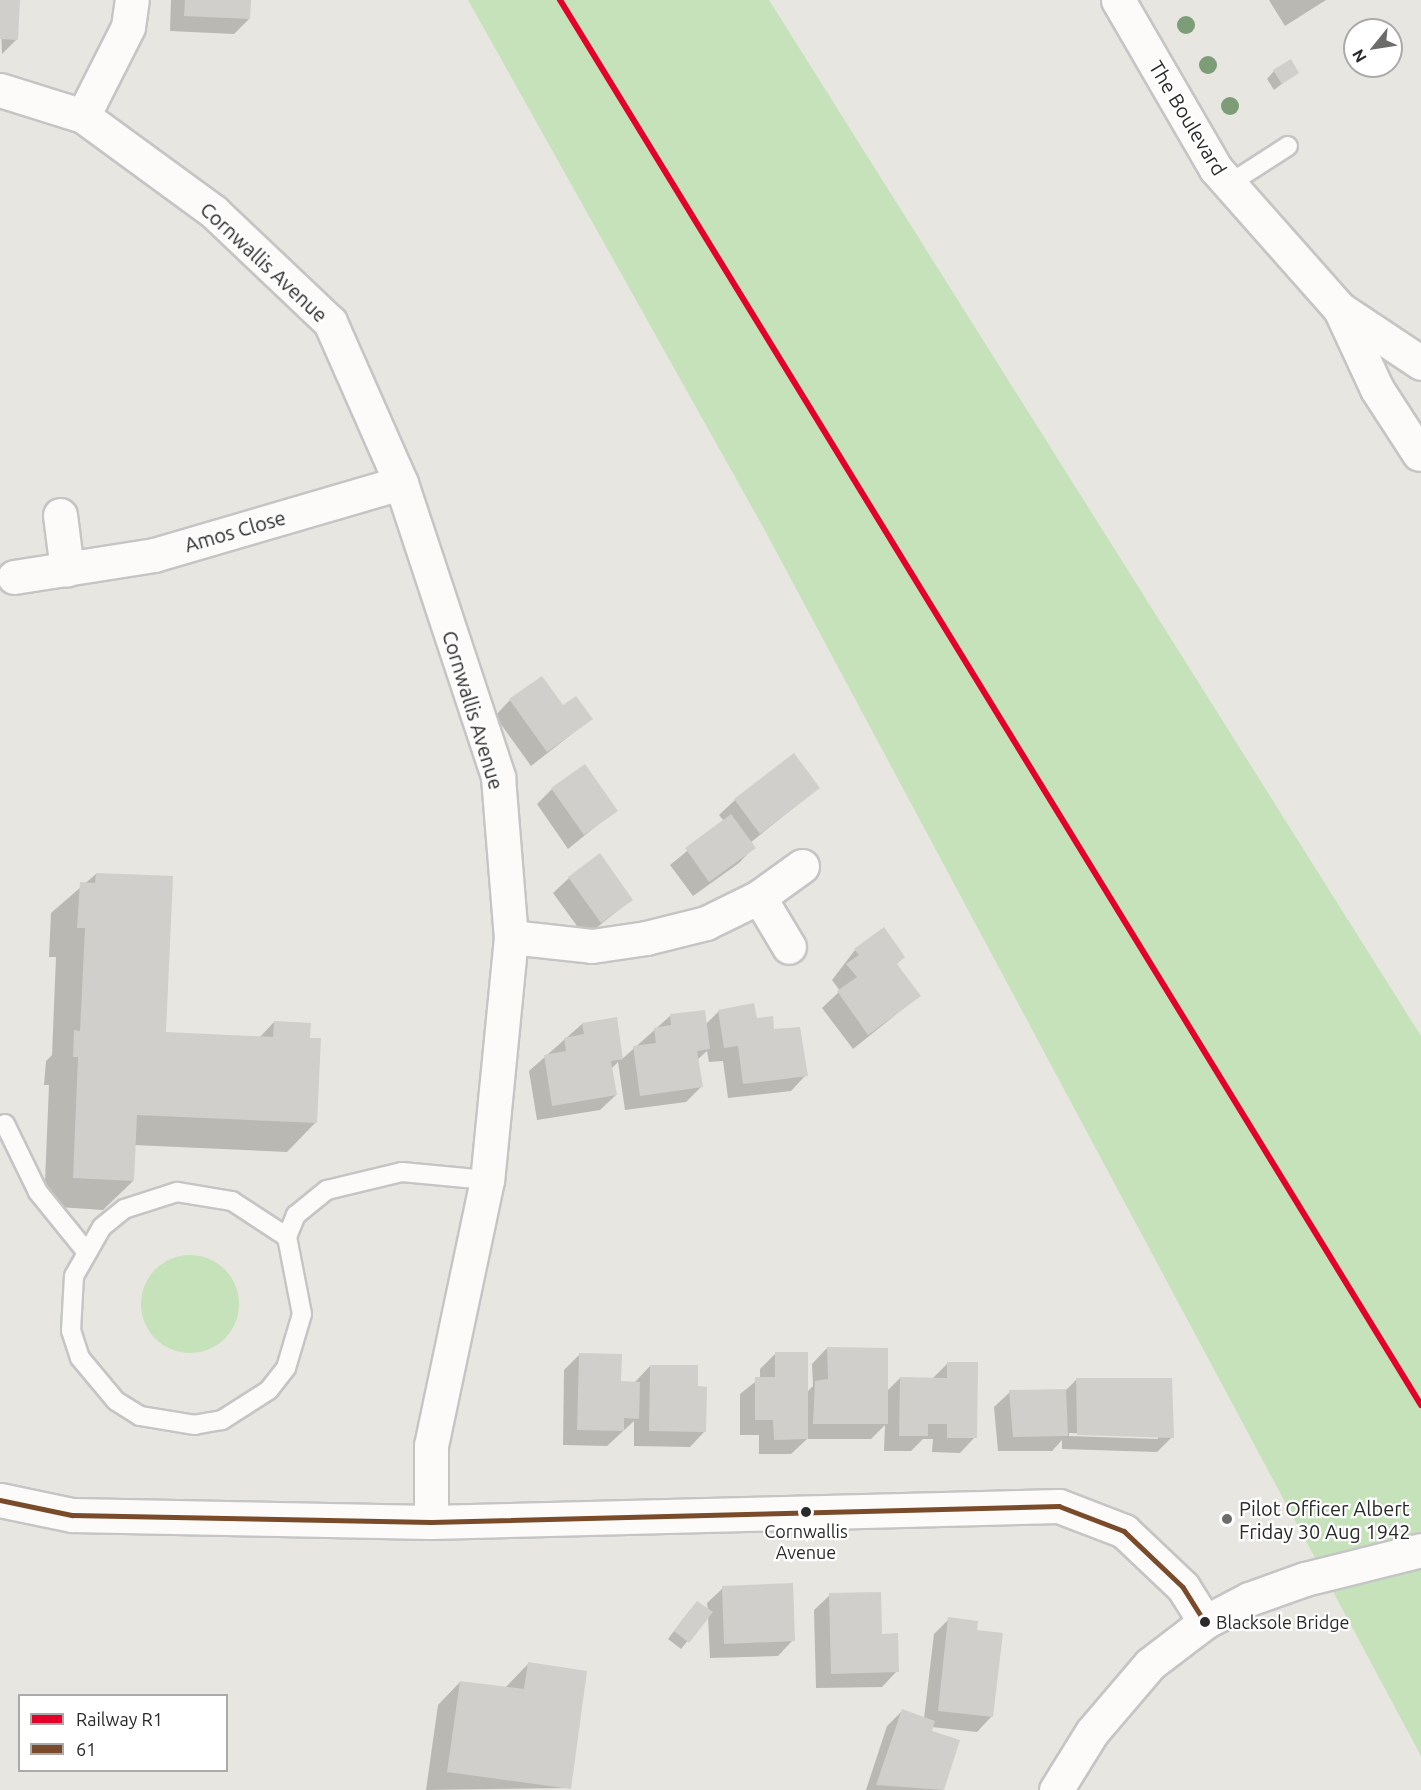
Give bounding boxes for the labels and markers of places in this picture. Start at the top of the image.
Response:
place label: Pilot Officer Albert Friday 30 Aug 1942 [1239,1496,1411,1543]
marker: Cornwallis Avenue [800,1506,812,1518]
marker: Pilot Officer Albert Friday 30 Aug 1942 [1220,1512,1234,1526]
place label: Cornwallis Avenue [764,1521,848,1564]
place label: Blacksole Bridge [1216,1611,1349,1633]
marker: Blacksole Bridge [1199,1616,1211,1628]

